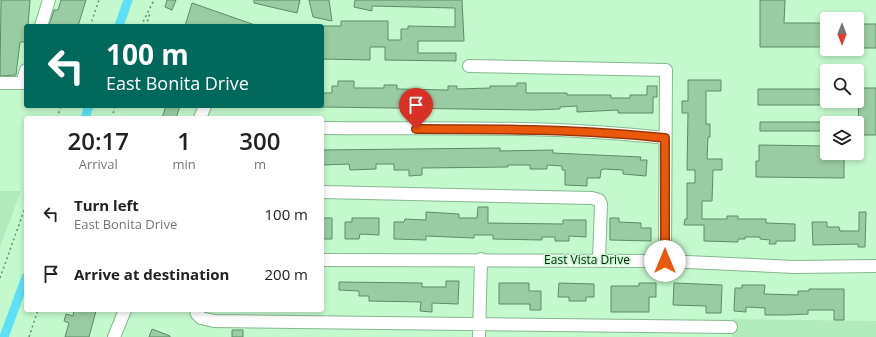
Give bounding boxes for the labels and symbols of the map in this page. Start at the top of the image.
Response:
north arrow [820,12,864,56]
pin [399,88,433,129]
position arrow [644,240,686,282]
street label: East Vista Drive [544,251,630,268]

